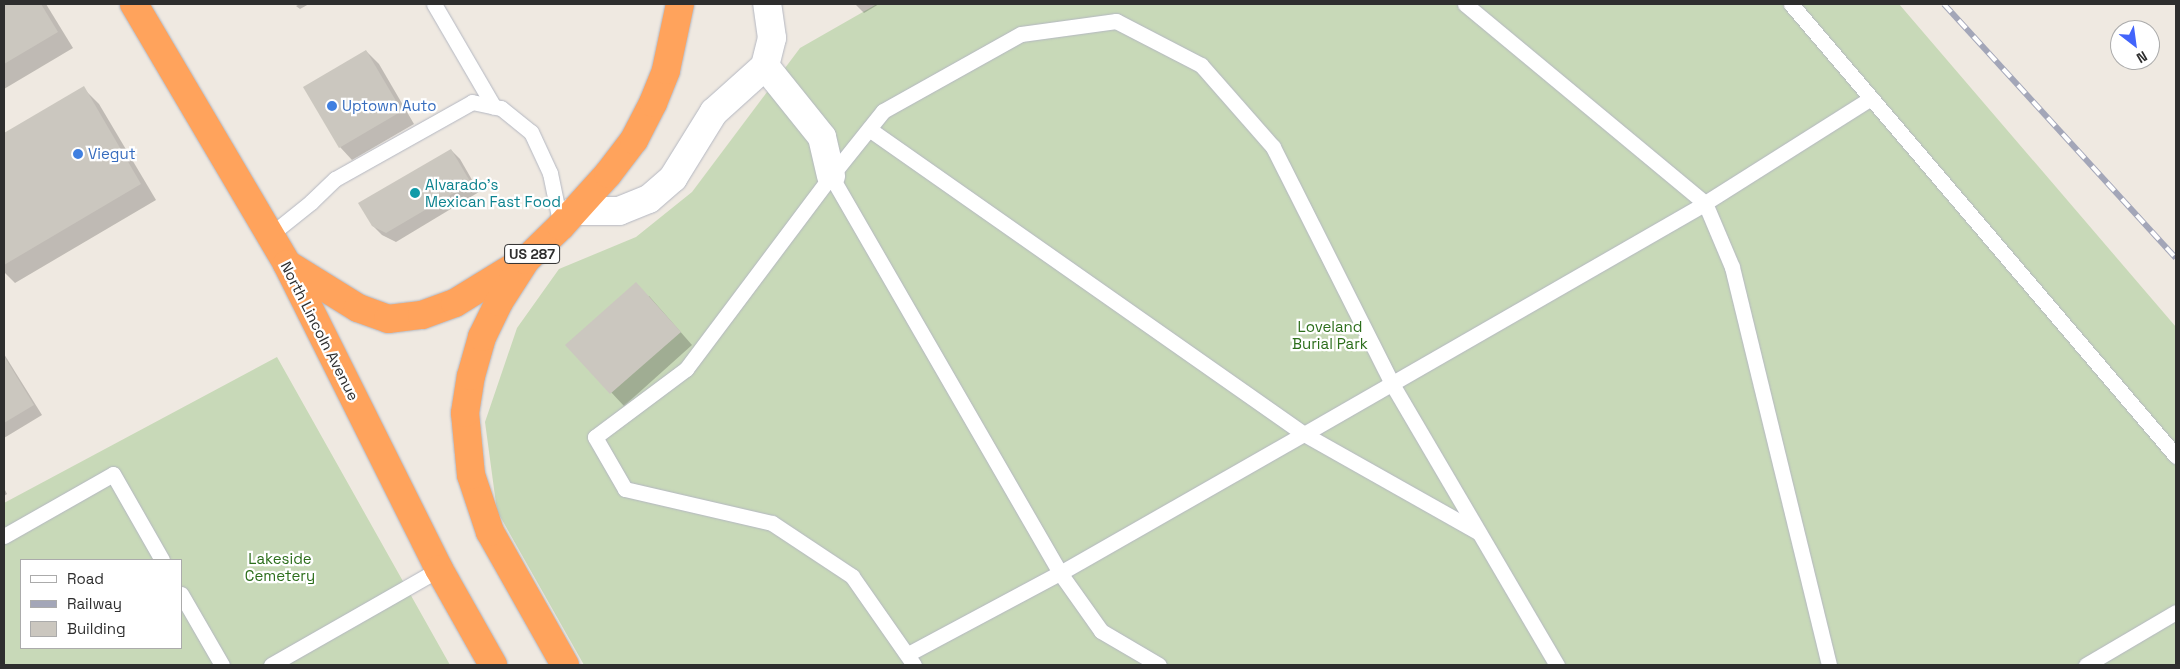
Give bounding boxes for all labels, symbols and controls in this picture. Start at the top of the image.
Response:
north arrow [2110,20,2160,70]
text: N [2133,47,2151,67]
place label: Uptown Auto [342,97,437,115]
marker: Uptown Auto [326,100,338,112]
place label: Viegut [88,145,136,163]
marker: Viegut [72,148,84,160]
place label: Alvarado's Mexican Fast Food [425,175,561,210]
marker: Alvarado's Mexican Fast Food [409,187,421,199]
road number: US 287 [503,242,561,266]
street label: North Lincoln Avenue [277,258,363,404]
park label: Loveland Burial Park [1292,317,1368,352]
park label: Lakeside Cemetery [245,549,315,584]
legend [20,559,182,649]
text: Road [67,569,104,588]
text: Railway [67,594,122,613]
text: Building [67,619,126,638]

